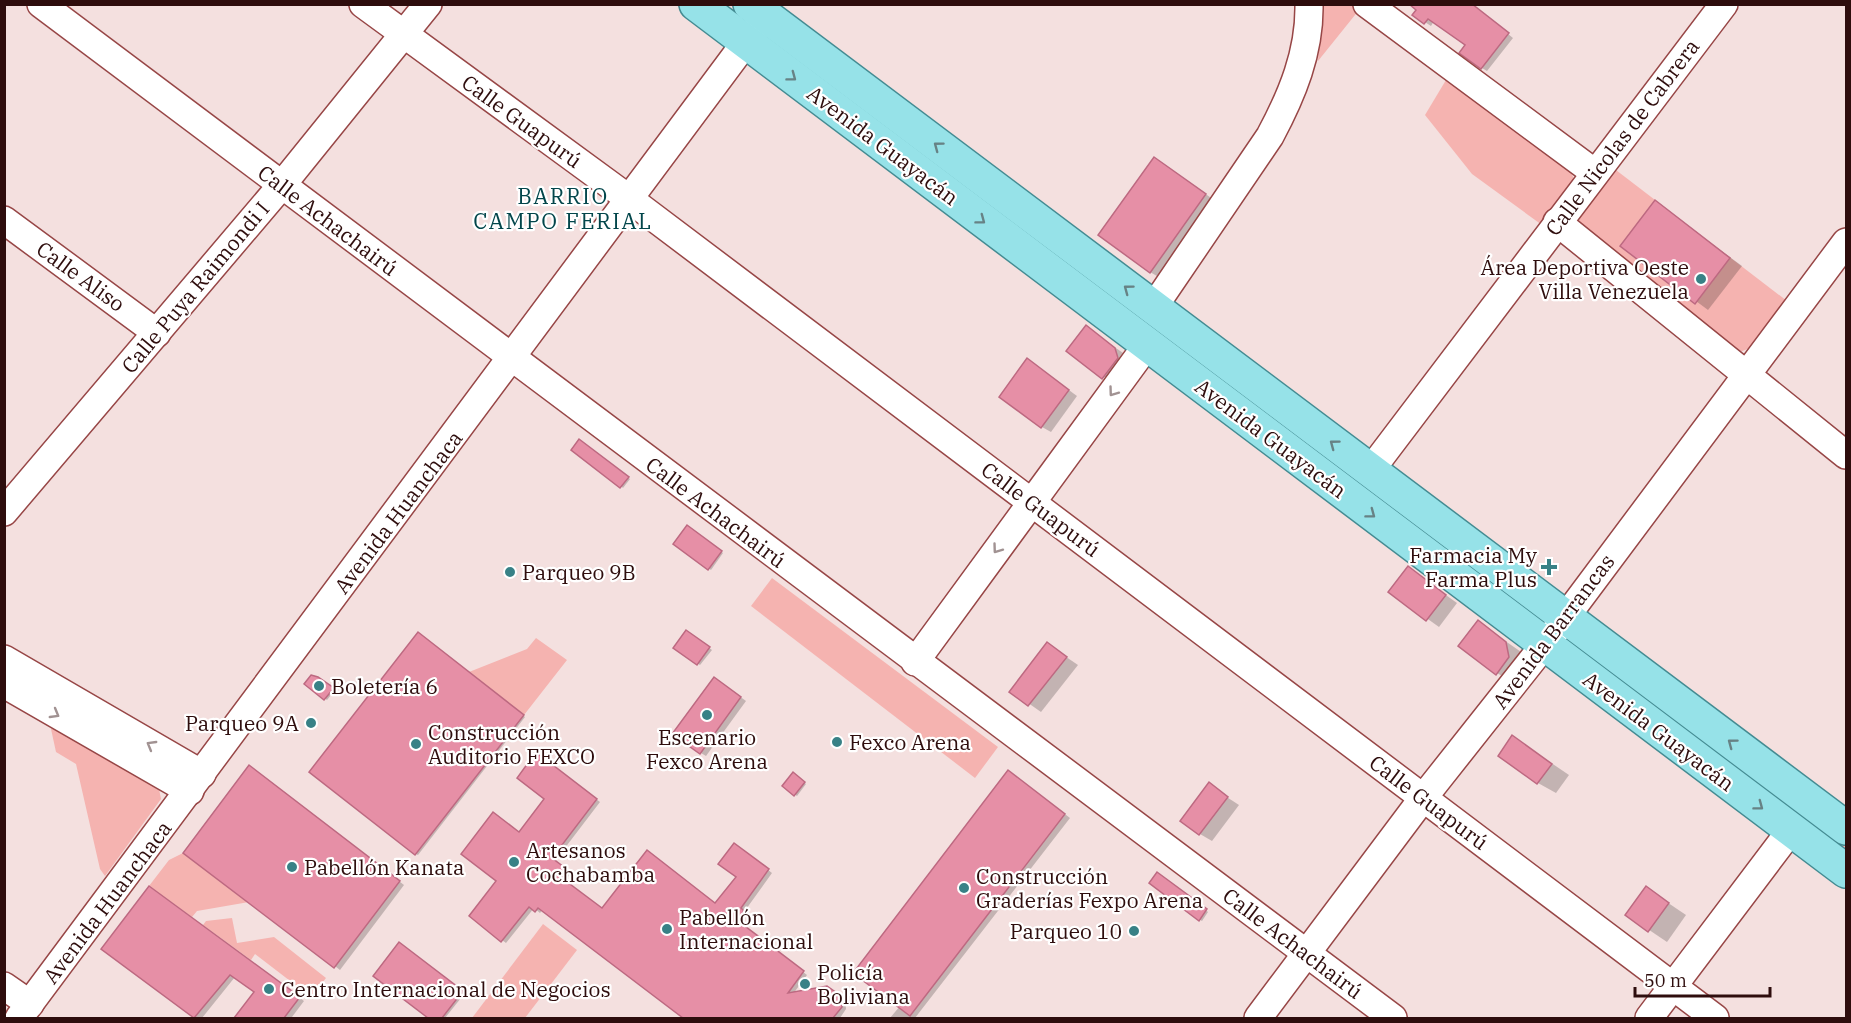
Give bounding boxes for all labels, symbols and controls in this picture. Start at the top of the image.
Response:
street label: Calle Nicolas de Cabrera [1539,33,1705,241]
street label: Calle Guapurú [456,68,588,174]
one-way arrow [786,69,797,80]
street label: Avenida Guayacán [802,79,964,211]
one-way arrow [934,142,945,153]
street label: Calle Achachairú [252,158,404,282]
district label: BARRIO CAMPO FERIAL [473,181,653,235]
street label: Calle Puya Raimondi I [115,195,275,379]
one-way arrow [975,212,986,223]
street label: Calle Aliso [31,234,131,318]
place label: Área Deportiva Oeste Villa Venezuela [1481,253,1689,305]
marker: Área Deportiva Oeste Villa Venezuela [1694,272,1708,286]
one-way arrow [1123,285,1134,296]
street label: Avenida Guayacán [1190,372,1352,504]
one-way arrow [1109,386,1120,397]
street label: Avenida Huanchaca [327,425,469,599]
one-way arrow [1329,440,1340,451]
street label: Calle Achachairú [640,450,792,574]
street label: Calle Guapurú [976,455,1106,563]
one-way arrow [1365,507,1376,518]
place label: Farmacia My Farma Plus [1409,541,1538,593]
one-way arrow [993,543,1004,554]
street label: Avenida Barrancas [1486,548,1620,714]
place label: Parqueo 9B [522,558,636,586]
marker: Farmacia My Farma Plus [1542,560,1556,574]
marker: Parqueo 9B [503,565,517,579]
street label: Avenida Guayacán [1578,665,1740,797]
place label: Boletería 6 [331,672,438,700]
marker: Boletería 6 [312,679,326,693]
one-way arrow [49,706,59,718]
marker: Escenario Fexco Arena [700,708,714,722]
place label: Parqueo 9A [185,709,300,737]
marker: Parqueo 9A [304,716,318,730]
place label: Construcción Auditorio FEXCO [428,718,595,770]
place label: Escenario Fexco Arena [646,723,768,775]
place label: Fexco Arena [849,728,971,756]
marker: Fexco Arena [830,735,844,749]
marker: Construcción Auditorio FEXCO [409,737,423,751]
one-way arrow [1728,739,1739,750]
one-way arrow [147,740,157,752]
street label: Calle Guapurú [1364,748,1494,856]
one-way arrow [1753,799,1764,810]
street label: Avenida Huanchaca [36,815,178,989]
place label: Artesanos Cochabamba [526,836,655,888]
place label: Pabellón Kanata [304,853,464,881]
marker: Artesanos Cochabamba [507,855,521,869]
marker: Pabellón Kanata [285,860,299,874]
place label: Construcción Graderías Fexpo Arena [976,862,1203,914]
marker: Construcción Graderías Fexpo Arena [957,881,971,895]
street label: Calle Achachairú [1217,881,1369,1005]
place label: Pabellón Internacional [679,903,813,955]
place label: Parqueo 10 [1010,917,1122,945]
marker: Pabellón Internacional [660,922,674,936]
marker: Parqueo 10 [1127,924,1141,938]
place label: Policía Boliviana [817,958,910,1010]
scale bar [1635,960,1770,998]
text: 50 m [1644,969,1687,992]
place label: Centro Internacional de Negocios [281,975,611,1003]
marker: Policía Boliviana [798,977,812,991]
marker: Centro Internacional de Negocios [262,982,276,996]

